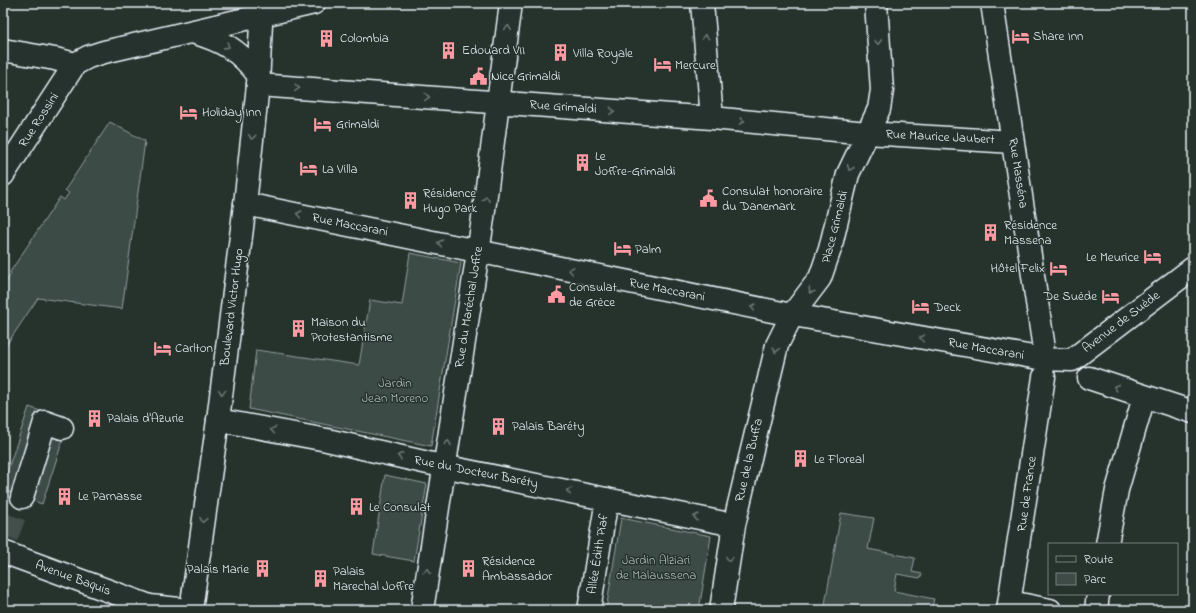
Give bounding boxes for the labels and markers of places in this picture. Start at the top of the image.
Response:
hotel icon: Share Inn [1010,26,1030,46]
place label: Share Inn [1033,27,1084,46]
building icon: Colombia [317,28,337,48]
place label: Colombia [340,29,389,48]
building icon: Edouard VII [439,40,459,60]
place label: Edouard VII [462,41,525,60]
building icon: Villa Royale [550,43,570,63]
place label: Villa Royale [572,44,633,64]
hotel icon: Mercure [652,55,672,75]
place label: Mercure [675,56,716,75]
public building icon: Nice Grimaldi [468,66,488,86]
place label: Nice Grimaldi [491,67,560,86]
hotel icon: Holiday Inn [179,102,199,122]
place label: Holiday Inn [202,103,261,123]
hotel icon: Grimaldi [313,114,333,134]
place label: Grimaldi [336,115,379,134]
place label: Le Joffre-Grimaldi [595,147,675,181]
building icon: Le Joffre-Grimaldi [572,153,592,173]
hotel icon: La Villa [299,159,319,179]
place label: La Villa [322,160,358,179]
place label: Consulat honoraire du Danemark [722,182,823,216]
place label: Résidence Hugo Park [423,184,478,219]
public building icon: Consulat honoraire du Danemark [699,188,719,208]
building icon: Résidence Hugo Park [400,190,420,210]
place label: Résidence Massena [1004,216,1057,250]
building icon: Résidence Massena [981,222,1001,242]
hotel icon: Palm [612,239,632,259]
place label: Palm [635,240,661,259]
hotel icon: Le Meurice [1142,247,1162,267]
place label: Le Meurice [1086,248,1139,267]
hotel icon: Hôtel Felix [1048,258,1068,278]
place label: Hôtel Felix [990,259,1045,278]
place label: Consulat de Grèce [569,278,618,312]
public building icon: Consulat de Grèce [546,284,566,304]
hotel icon: De Suède [1100,286,1120,306]
place label: De Suède [1043,287,1097,306]
hotel icon: Deck [911,297,931,317]
place label: Deck [933,298,961,317]
place label: Maison du Protestantisme [311,313,393,347]
building icon: Maison du Protestantisme [288,319,308,339]
hotel icon: Carlton [152,338,172,358]
place label: Carlton [175,339,213,358]
building icon: Palais d'Azurie [84,408,104,428]
place label: Palais d'Azurie [107,409,184,428]
building icon: Palais Baréty [489,416,509,436]
place label: Palais Baréty [512,417,584,437]
building icon: Le Floreal [791,449,811,469]
place label: Le Floreal [814,450,864,469]
building icon: Le Parnasse [55,486,75,506]
place label: Le Parnasse [78,487,142,506]
building icon: Le Consulat [346,497,366,517]
place label: Le Consulat [369,498,431,517]
place label: Résidence Ambassador [482,552,553,586]
building icon: Résidence Ambassador [459,558,479,578]
building icon: Palais Marie [252,559,272,579]
place label: Palais Marie [187,560,249,579]
place label: Palais Marechal Joffre [333,562,414,596]
building icon: Palais Marechal Joffre [310,568,330,588]

